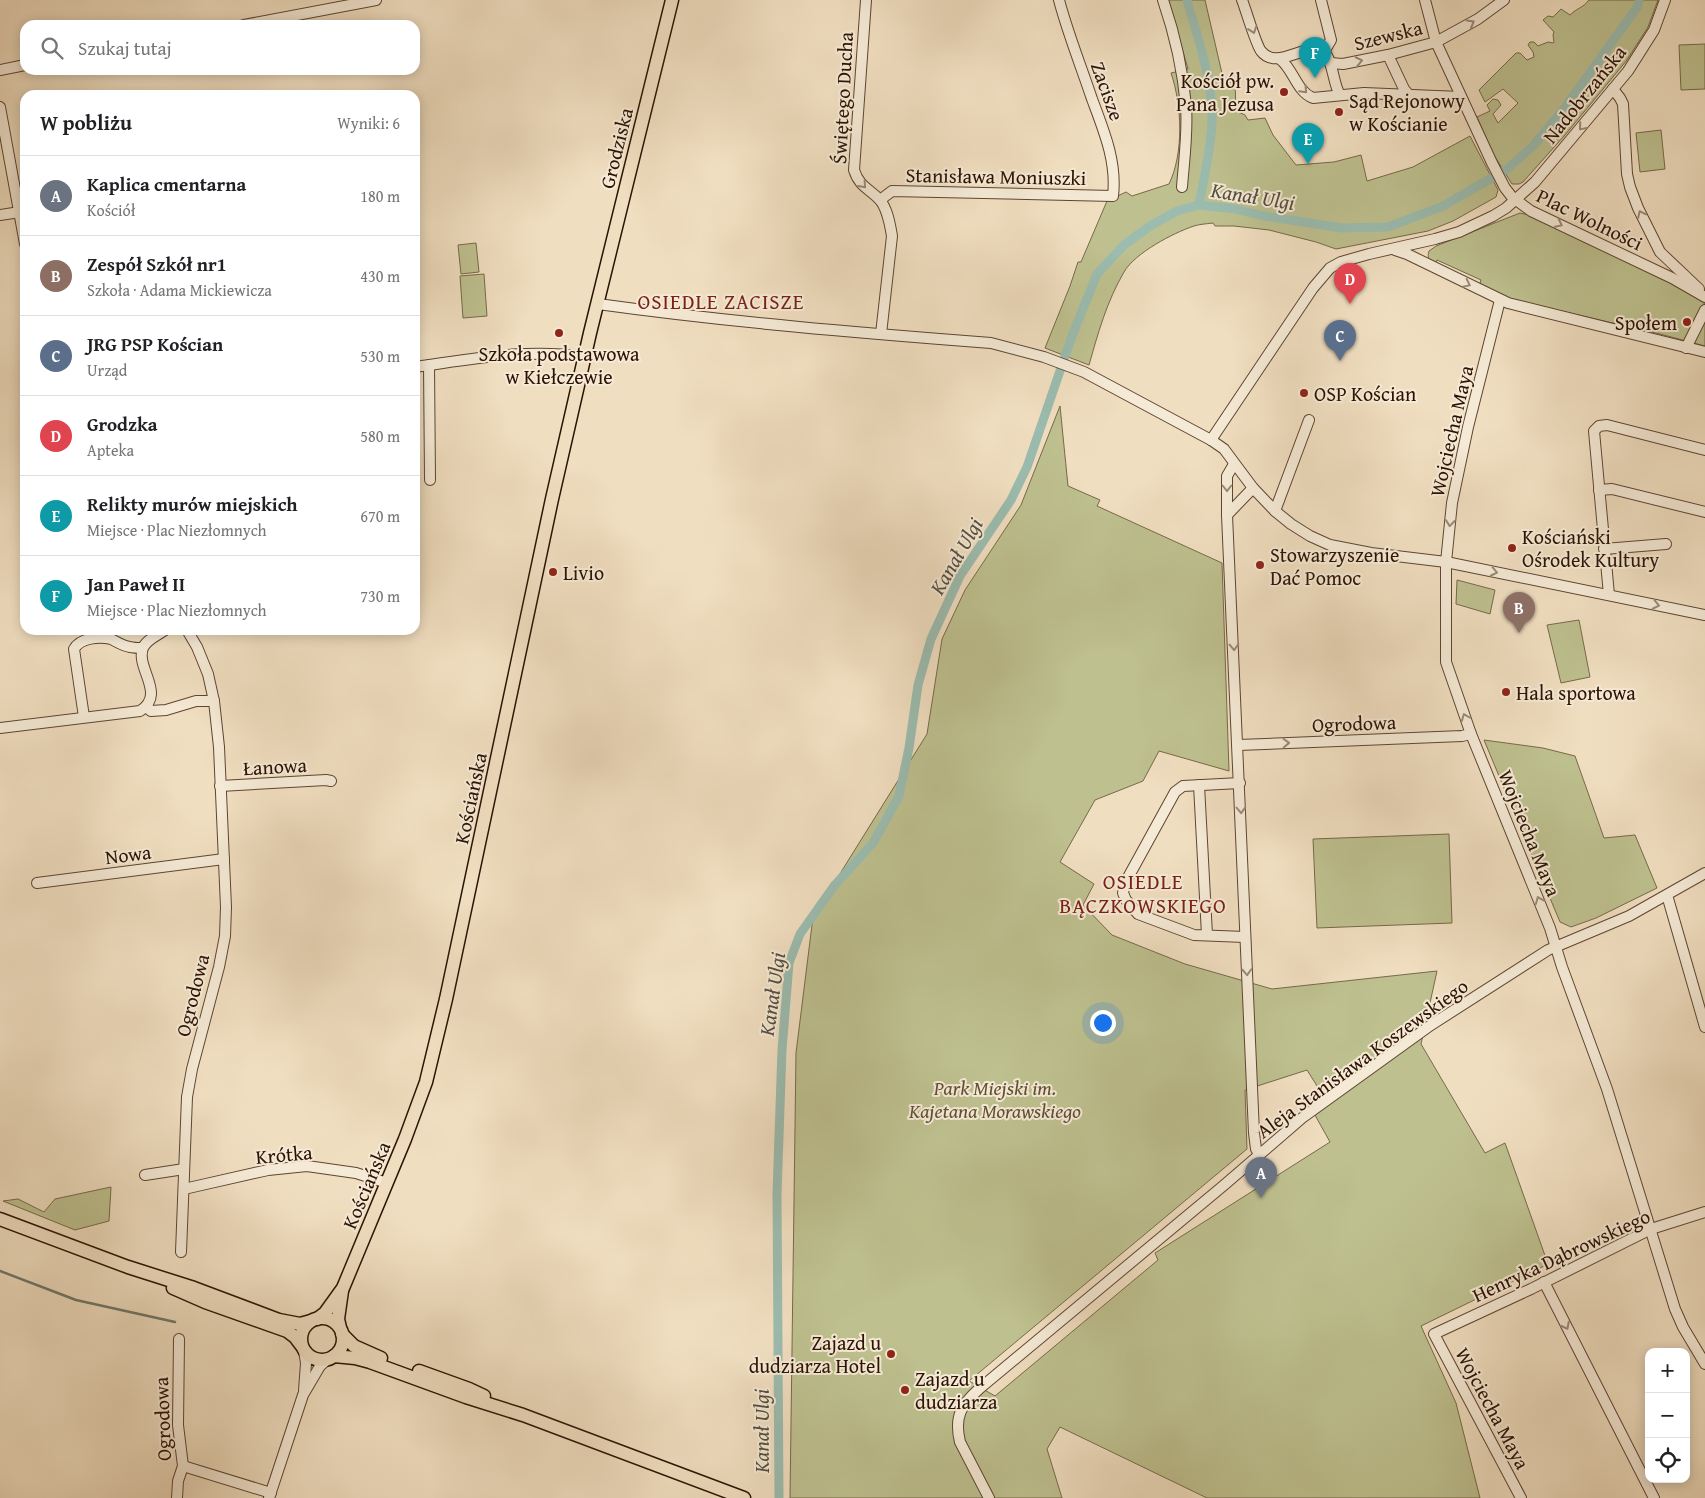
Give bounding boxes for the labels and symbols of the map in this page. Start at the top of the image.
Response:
street label: Szewska [1351,12,1426,57]
one-way arrow [1466,20,1475,30]
one-way arrow [1247,25,1257,34]
street label: Świętego Ducha [824,31,860,165]
pin: F [1299,37,1331,78]
street label: Nadobrzańska [1535,38,1633,149]
one-way arrow [1354,56,1363,67]
street label: Zacisze [1084,58,1132,124]
place label: Kościół pw. Pana Jezusa [1176,66,1275,118]
one-way arrow [1298,84,1307,93]
marker: Kościół pw. Pana Jezusa [1278,86,1290,98]
place label: Sąd Rejonowy w Kościanie [1349,86,1465,138]
street label: Grodziska [592,104,640,192]
marker: Sąd Rejonowy w Kościanie [1333,106,1345,118]
one-way arrow [1578,121,1587,130]
pin: E [1292,123,1324,164]
street label: Stanisława Moniuszki [905,160,1087,192]
water label: Kanał Ulgi [1208,174,1298,218]
one-way arrow [857,180,866,189]
street label: Plac Wolności [1532,181,1648,257]
one-way arrow [1636,210,1647,219]
one-way arrow [1553,218,1562,228]
pin: D [1334,263,1366,304]
one-way arrow [1462,277,1471,288]
district label: OSIEDLE ZACISZE [638,286,804,317]
place label: Społem [1615,308,1678,337]
marker: Społem [1681,316,1693,328]
pin: C [1324,320,1356,361]
marker: Szkoła podstawowa w Kiełczewie [553,327,565,339]
place label: Szkoła podstawowa w Kiełczewie [478,339,640,391]
street label: Wojciecha Maya [1422,362,1480,500]
place label: OSP Kościan [1314,379,1416,408]
marker: OSP Kościan [1298,387,1310,399]
one-way arrow [1222,485,1232,493]
water label: Kanał Ulgi [921,511,991,601]
one-way arrow [1445,520,1456,528]
place label: Kościański Ośrodek Kultury [1522,522,1659,574]
place label: Stowarzyszenie Dać Pomoc [1270,540,1399,592]
marker: Kościański Ośrodek Kultury [1506,542,1518,554]
place label: Livio [563,558,604,587]
marker: Stowarzyszenie Dać Pomoc [1254,559,1266,571]
marker: Livio [547,566,559,578]
one-way arrow [1489,566,1498,576]
pin: B [1503,592,1535,633]
one-way arrow [1652,599,1661,610]
one-way arrow [1228,644,1239,652]
place label: Hala sportowa [1516,678,1636,707]
marker: Hala sportowa [1500,686,1512,698]
street label: Ogrodowa [1311,707,1397,739]
one-way arrow [1460,714,1470,722]
one-way arrow [1283,738,1291,749]
street label: Kościańska [446,749,494,846]
street label: Łanowa [242,750,308,782]
street label: Wojciecha Maya [1491,765,1569,901]
one-way arrow [1235,806,1246,814]
street label: Nowa [103,837,153,871]
district label: OSIEDLE BĄCZKOWSKIEGO [1059,866,1227,921]
one-way arrow [1535,897,1545,905]
street label: Ogrodowa [168,950,216,1039]
water label: Kanał Ulgi [751,950,793,1039]
one-way arrow [1242,968,1253,976]
street label: Aleja Stanisława Koszewskiego [1250,971,1474,1145]
your location [1090,1010,1116,1036]
park label: Park Miejski im. Kajetana Morawskiego [908,1073,1081,1125]
street label: Kościańska [335,1136,398,1233]
street label: Krótka [254,1137,314,1171]
pin: A [1245,1157,1277,1198]
street label: Henryka Dąbrowskiego [1467,1201,1655,1309]
one-way arrow [1560,1320,1570,1329]
place label: Zajazd u dudziarza Hotel [749,1328,881,1380]
street label: Wojciecha Maya [1449,1342,1538,1475]
marker: Zajazd u dudziarza Hotel [885,1348,897,1360]
place label: Zajazd u dudziarza [915,1364,998,1416]
street label: Ogrodowa [146,1376,178,1462]
marker: Zajazd u dudziarza [899,1384,911,1396]
water label: Kanał Ulgi [746,1388,777,1474]

